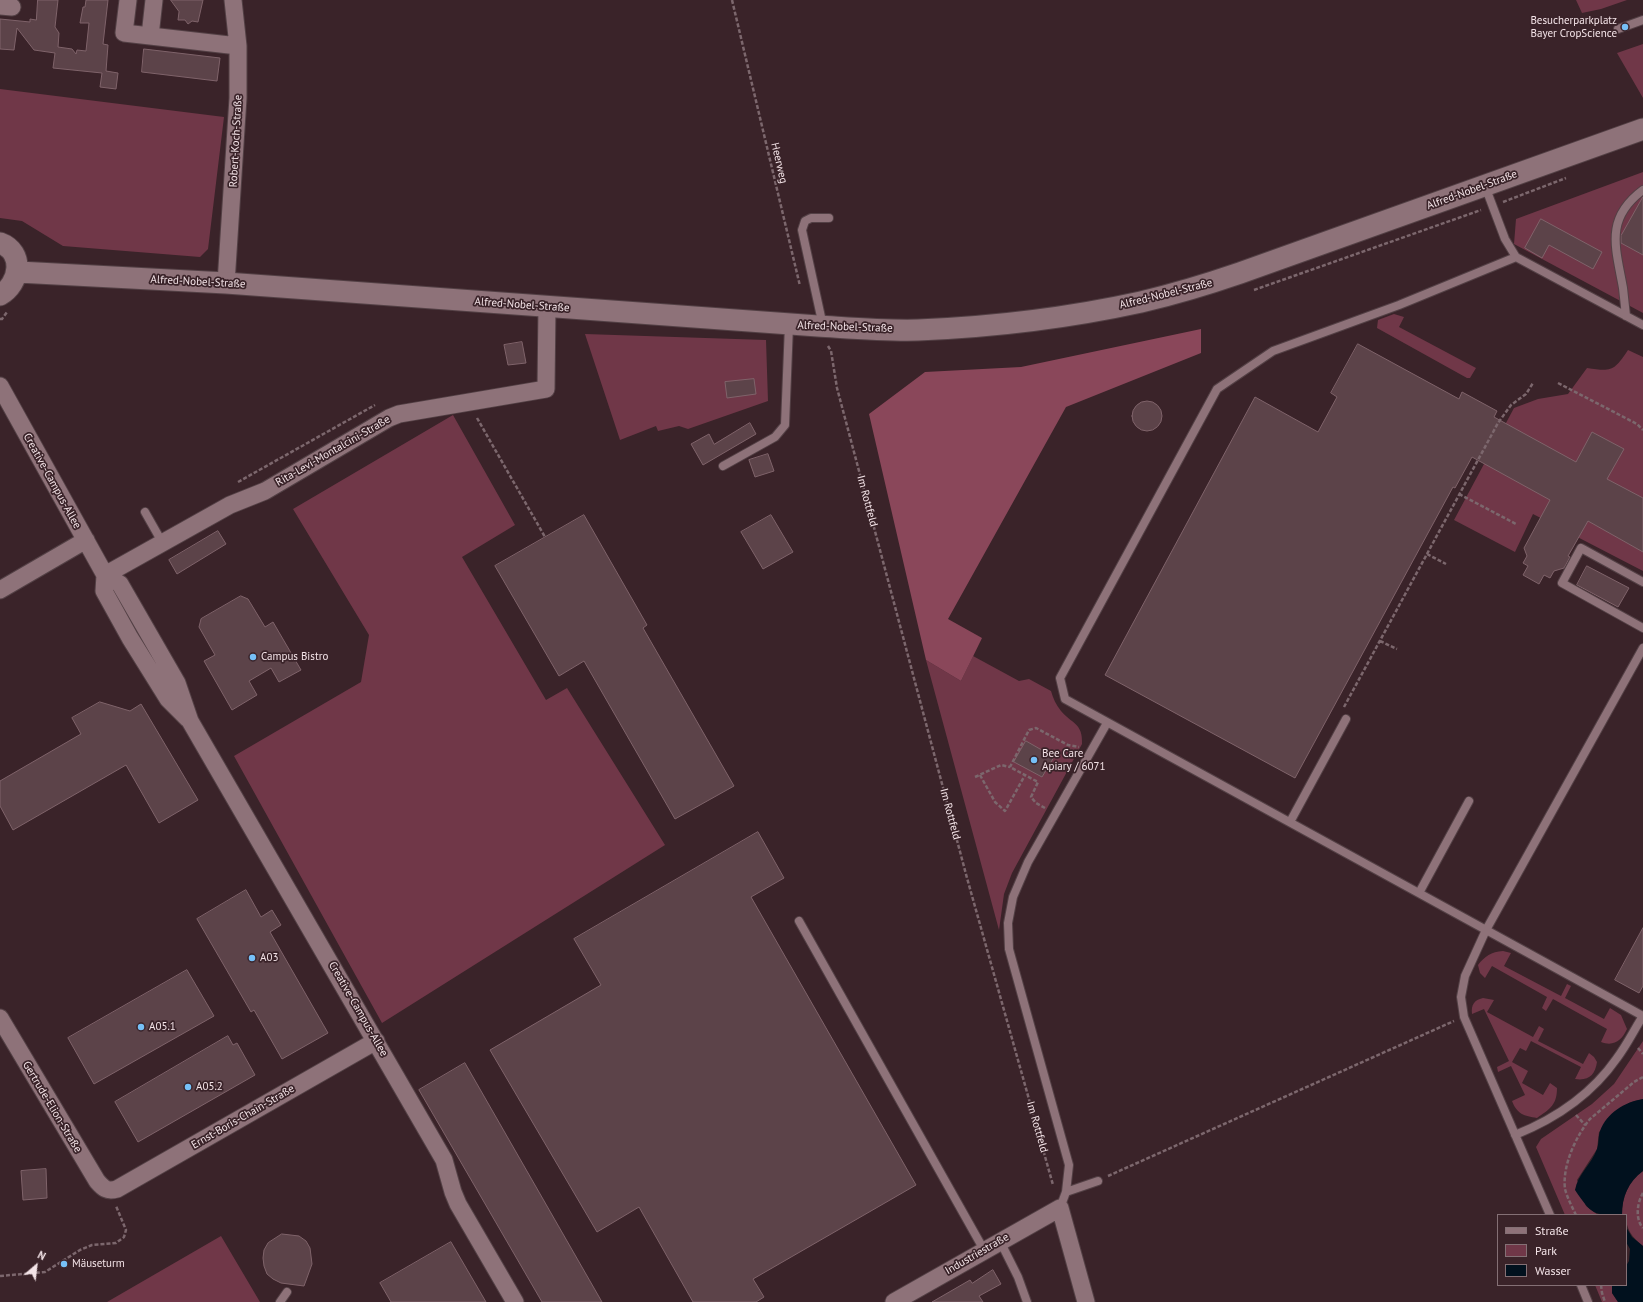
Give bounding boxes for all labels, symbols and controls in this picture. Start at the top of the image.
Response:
place label: Besucherparkplatz Bayer CropScience [1530,14,1617,40]
marker: Besucherparkplatz Bayer CropScience [1620,22,1630,32]
street label: Robert-Koch-Straße [227,94,245,188]
street label: Heerweg [768,141,790,185]
street label: Alfred-Nobel-Straße [1425,168,1519,212]
street label: Alfred-Nobel-Straße [150,273,246,291]
street label: Alfred-Nobel-Straße [1118,276,1214,312]
street label: Alfred-Nobel-Straße [474,295,570,315]
street label: Alfred-Nobel-Straße [797,319,893,335]
street label: Rita-Levi-Montalcini-Straße [273,413,393,489]
street label: Creative-Campus-Allee [20,431,84,531]
street label: Im Rottfeld [854,474,880,528]
place label: Campus Bistro [261,650,328,664]
marker: Campus Bistro [248,652,258,662]
place label: Bee Care Apiary / 6071 [1042,747,1105,773]
marker: Bee Care Apiary / 6071 [1029,755,1039,765]
street label: Im Rottfeld [937,787,963,841]
place label: A03 [260,951,278,965]
marker: A03 [247,953,257,963]
street label: Creative-Campus-Allee [325,959,391,1059]
place label: A05.1 [149,1020,176,1034]
marker: A05.1 [136,1022,146,1032]
street label: Gertrude-Elion-Straße [20,1059,84,1155]
place label: A05.2 [196,1080,223,1094]
marker: A05.2 [183,1082,193,1092]
street label: Ernst-Boris-Chain-Straße [189,1082,297,1152]
street label: Im Rottfeld [1023,1100,1051,1154]
legend [1497,1214,1627,1286]
text: Straße [1535,1223,1569,1238]
street label: Industriestraße [943,1230,1011,1278]
text: Park [1535,1243,1557,1258]
north arrow [16,1246,56,1286]
text: N [35,1248,48,1263]
place label: Mäuseturm [72,1257,125,1271]
marker: Mäuseturm [59,1259,69,1269]
text: Wasser [1535,1263,1571,1278]

